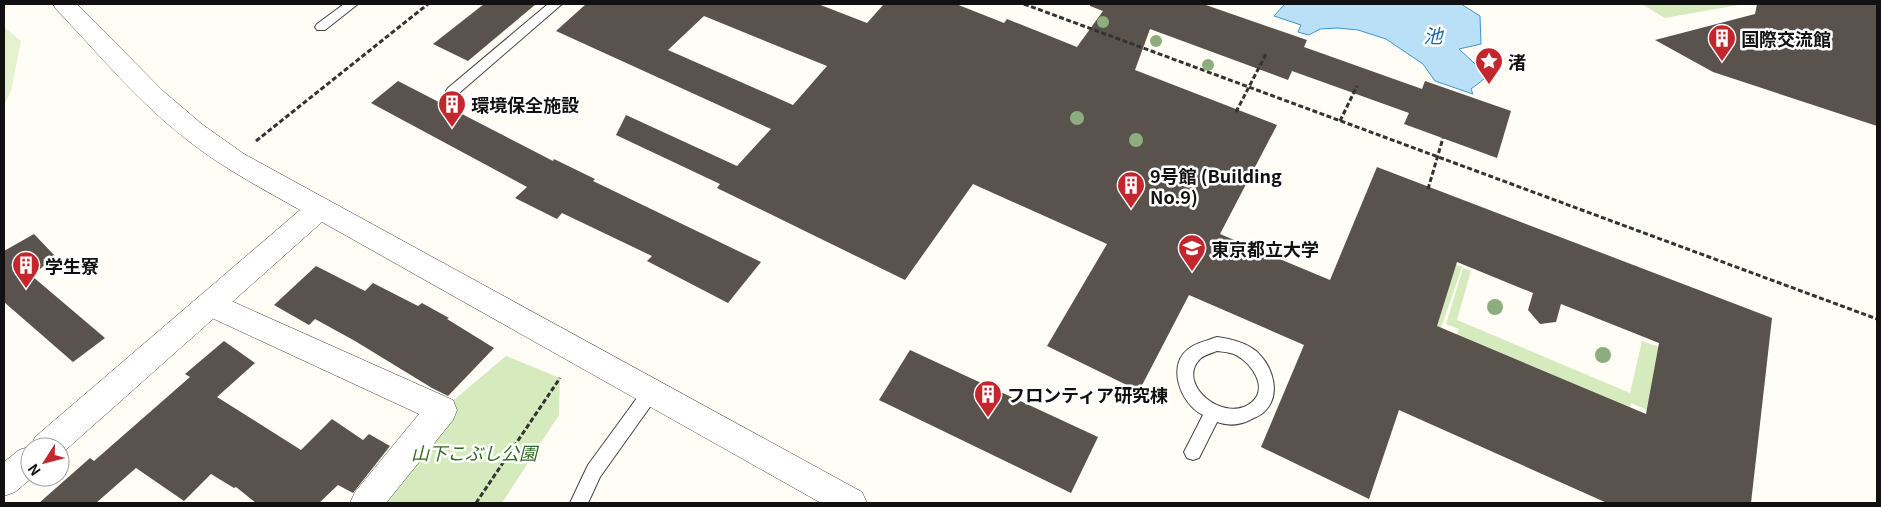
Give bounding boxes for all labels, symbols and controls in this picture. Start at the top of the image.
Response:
water label: 池 [1423,21,1444,48]
building icon: 国際交流館 [1707,23,1737,62]
place label: 国際交流館 [1741,25,1831,51]
place icon: 渚 [1474,46,1504,85]
place label: 渚 [1508,48,1526,74]
building icon: 環境保全施設 [437,89,467,128]
place label: 環境保全施設 [471,91,579,117]
place label: 9号館 (Building No.9) [1150,162,1282,209]
building icon: 9号館 (Building No.9) [1116,170,1146,209]
school or university icon: 東京都立大学 [1177,233,1207,272]
place label: 東京都立大学 [1211,235,1319,261]
building icon: 学生寮 [11,250,41,289]
place label: 学生寮 [45,252,99,278]
building icon: フロンティア研究棟 [973,379,1003,418]
place label: フロンティア研究棟 [1007,381,1168,407]
north arrow [20,437,70,487]
park label: 山下こぶし公園 [411,439,540,465]
text: N [22,460,45,480]

